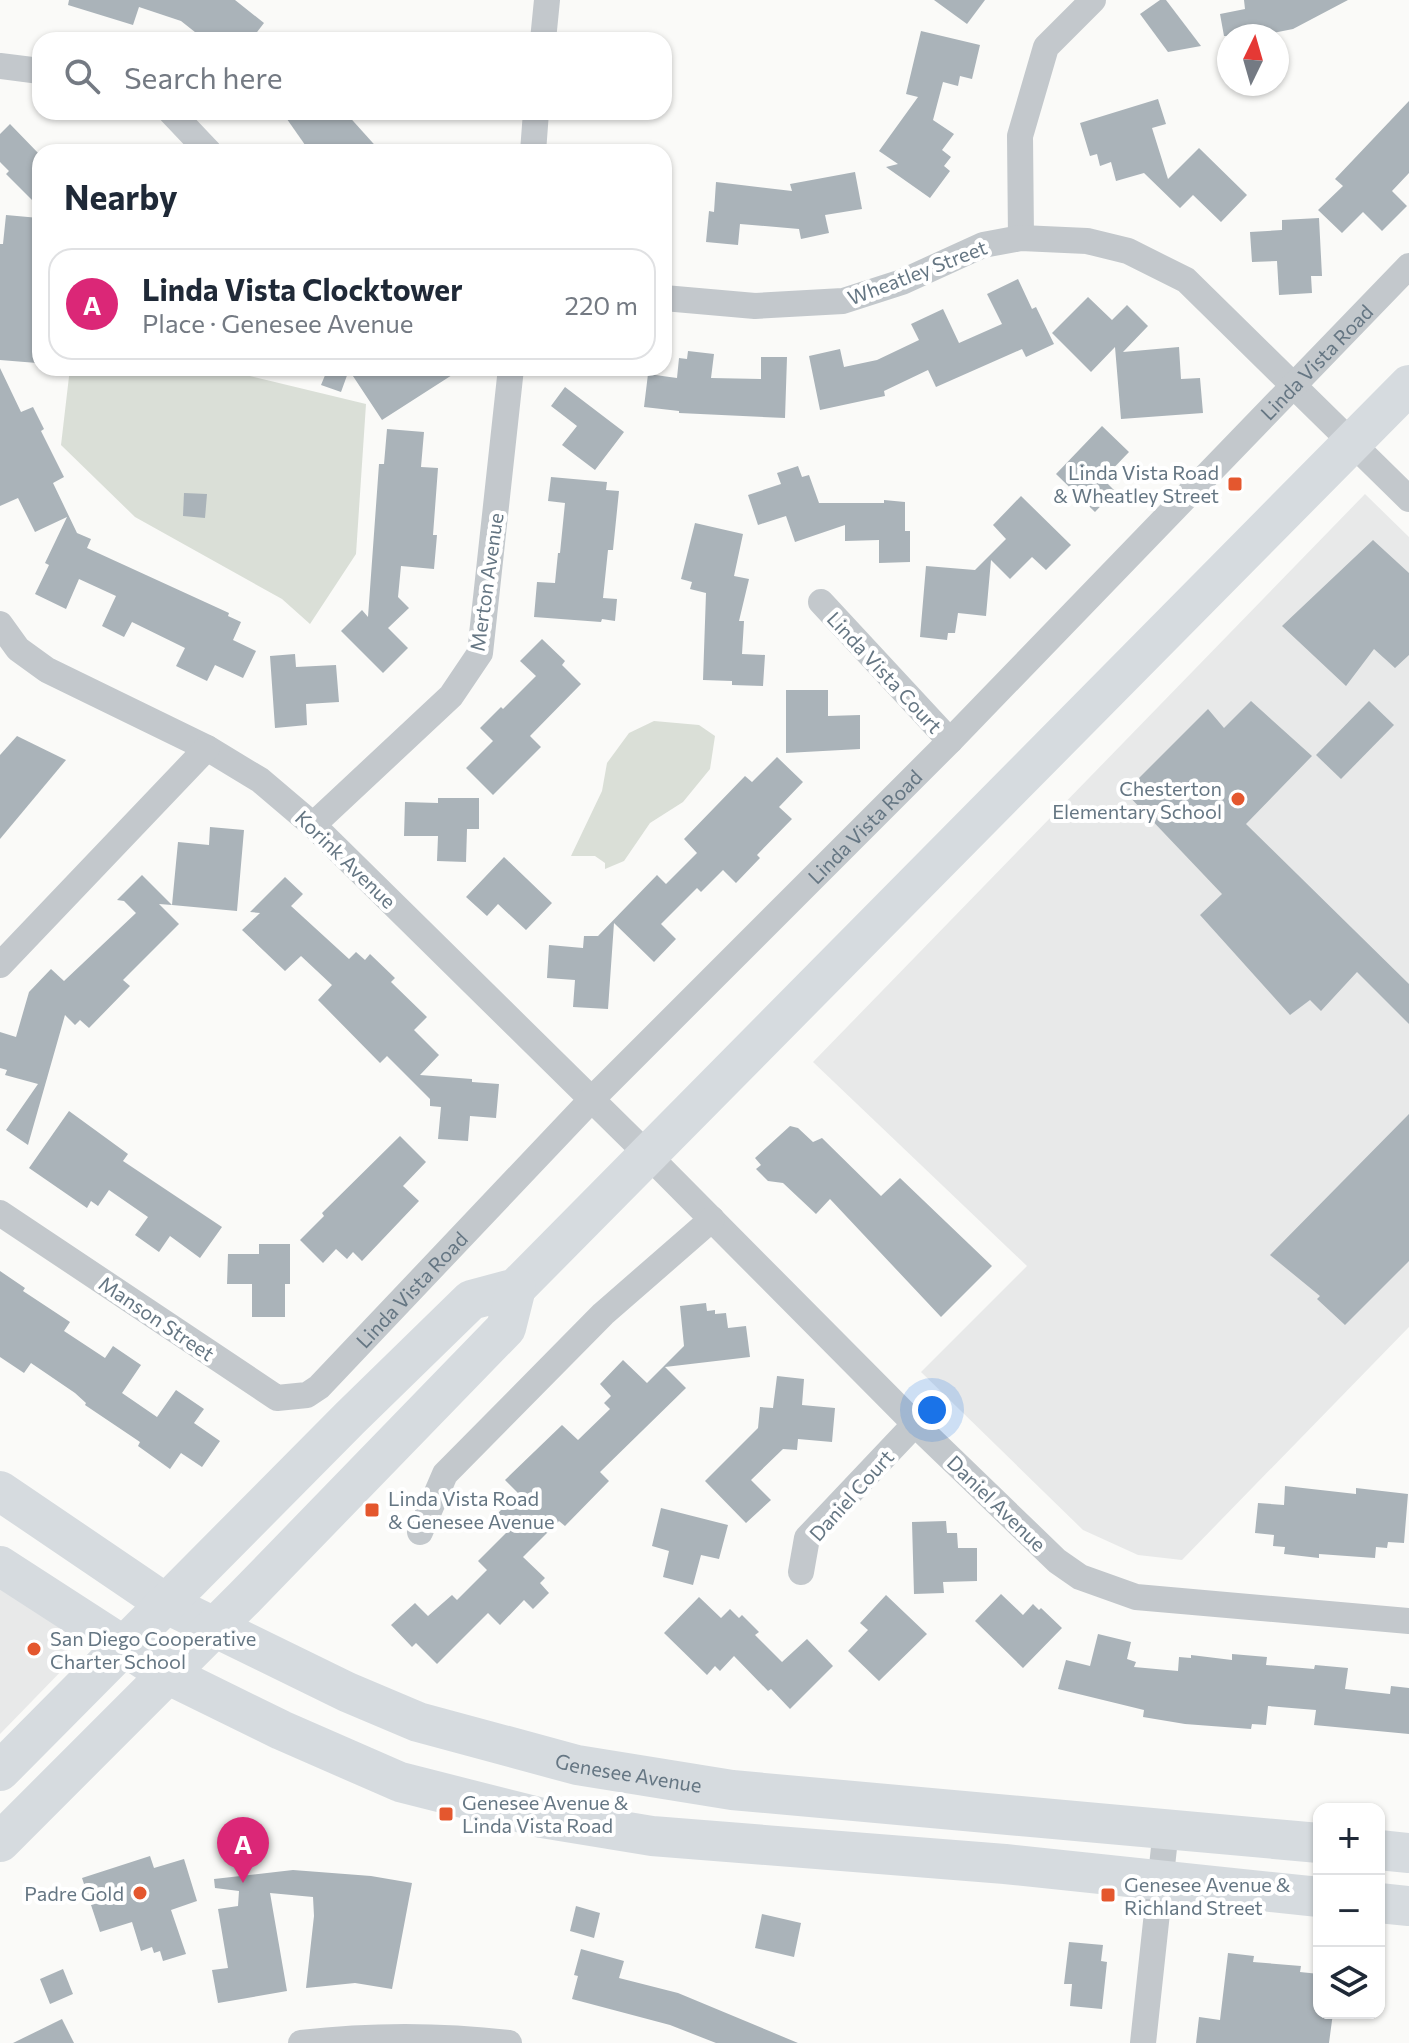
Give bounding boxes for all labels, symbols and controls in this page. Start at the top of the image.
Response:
north arrow [1217,24,1289,96]
search box [32,32,672,120]
icon: search [60,54,104,98]
text: Search here [124,58,283,95]
text: Nearby [64,175,178,217]
street label: Wheatley Street [844,234,990,310]
text: Linda Vista Clocktower [142,270,463,307]
text: A [83,289,101,320]
text: 220 m [565,289,638,320]
street label: Linda Vista Road [1255,299,1377,425]
text: Place · Genesee Avenue [142,307,413,338]
place label: Linda Vista Road & Wheatley Street [1053,460,1219,507]
marker: Linda Vista Road & Wheatley Street [1226,475,1244,493]
street label: Merton Avenue [464,511,508,653]
street label: Linda Vista Court [823,606,947,738]
street label: Linda Vista Road [803,764,927,888]
place label: Chesterton Elementary School [1052,776,1222,823]
marker: Chesterton Elementary School [1229,790,1247,808]
street label: Korink Avenue [291,805,401,913]
street label: Linda Vista Road [351,1226,472,1353]
street label: Manson Street [95,1271,219,1365]
your location [912,1390,952,1430]
street label: Daniel Court [804,1445,898,1545]
street label: Daniel Avenue [943,1450,1051,1556]
place label: Linda Vista Road & Genesee Avenue [388,1486,554,1533]
marker: Linda Vista Road & Genesee Avenue [363,1501,381,1519]
place label: San Diego Cooperative Charter School [50,1626,256,1673]
marker: San Diego Cooperative Charter School [25,1640,43,1658]
street label: Genesee Avenue [553,1748,704,1797]
place label: Genesee Avenue & Linda Vista Road [462,1790,629,1837]
map controls [1313,1803,1385,2019]
button: + [1313,1803,1385,1875]
marker: Genesee Avenue & Linda Vista Road [437,1805,455,1823]
pin: A [217,1817,269,1883]
place label: Genesee Avenue & Richland Street [1124,1872,1291,1919]
button: − [1313,1875,1385,1947]
place label: Padre Gold [24,1881,124,1905]
marker: Padre Gold [131,1884,149,1902]
marker: Genesee Avenue & Richland Street [1099,1886,1117,1904]
button: layers [1313,1947,1385,2019]

